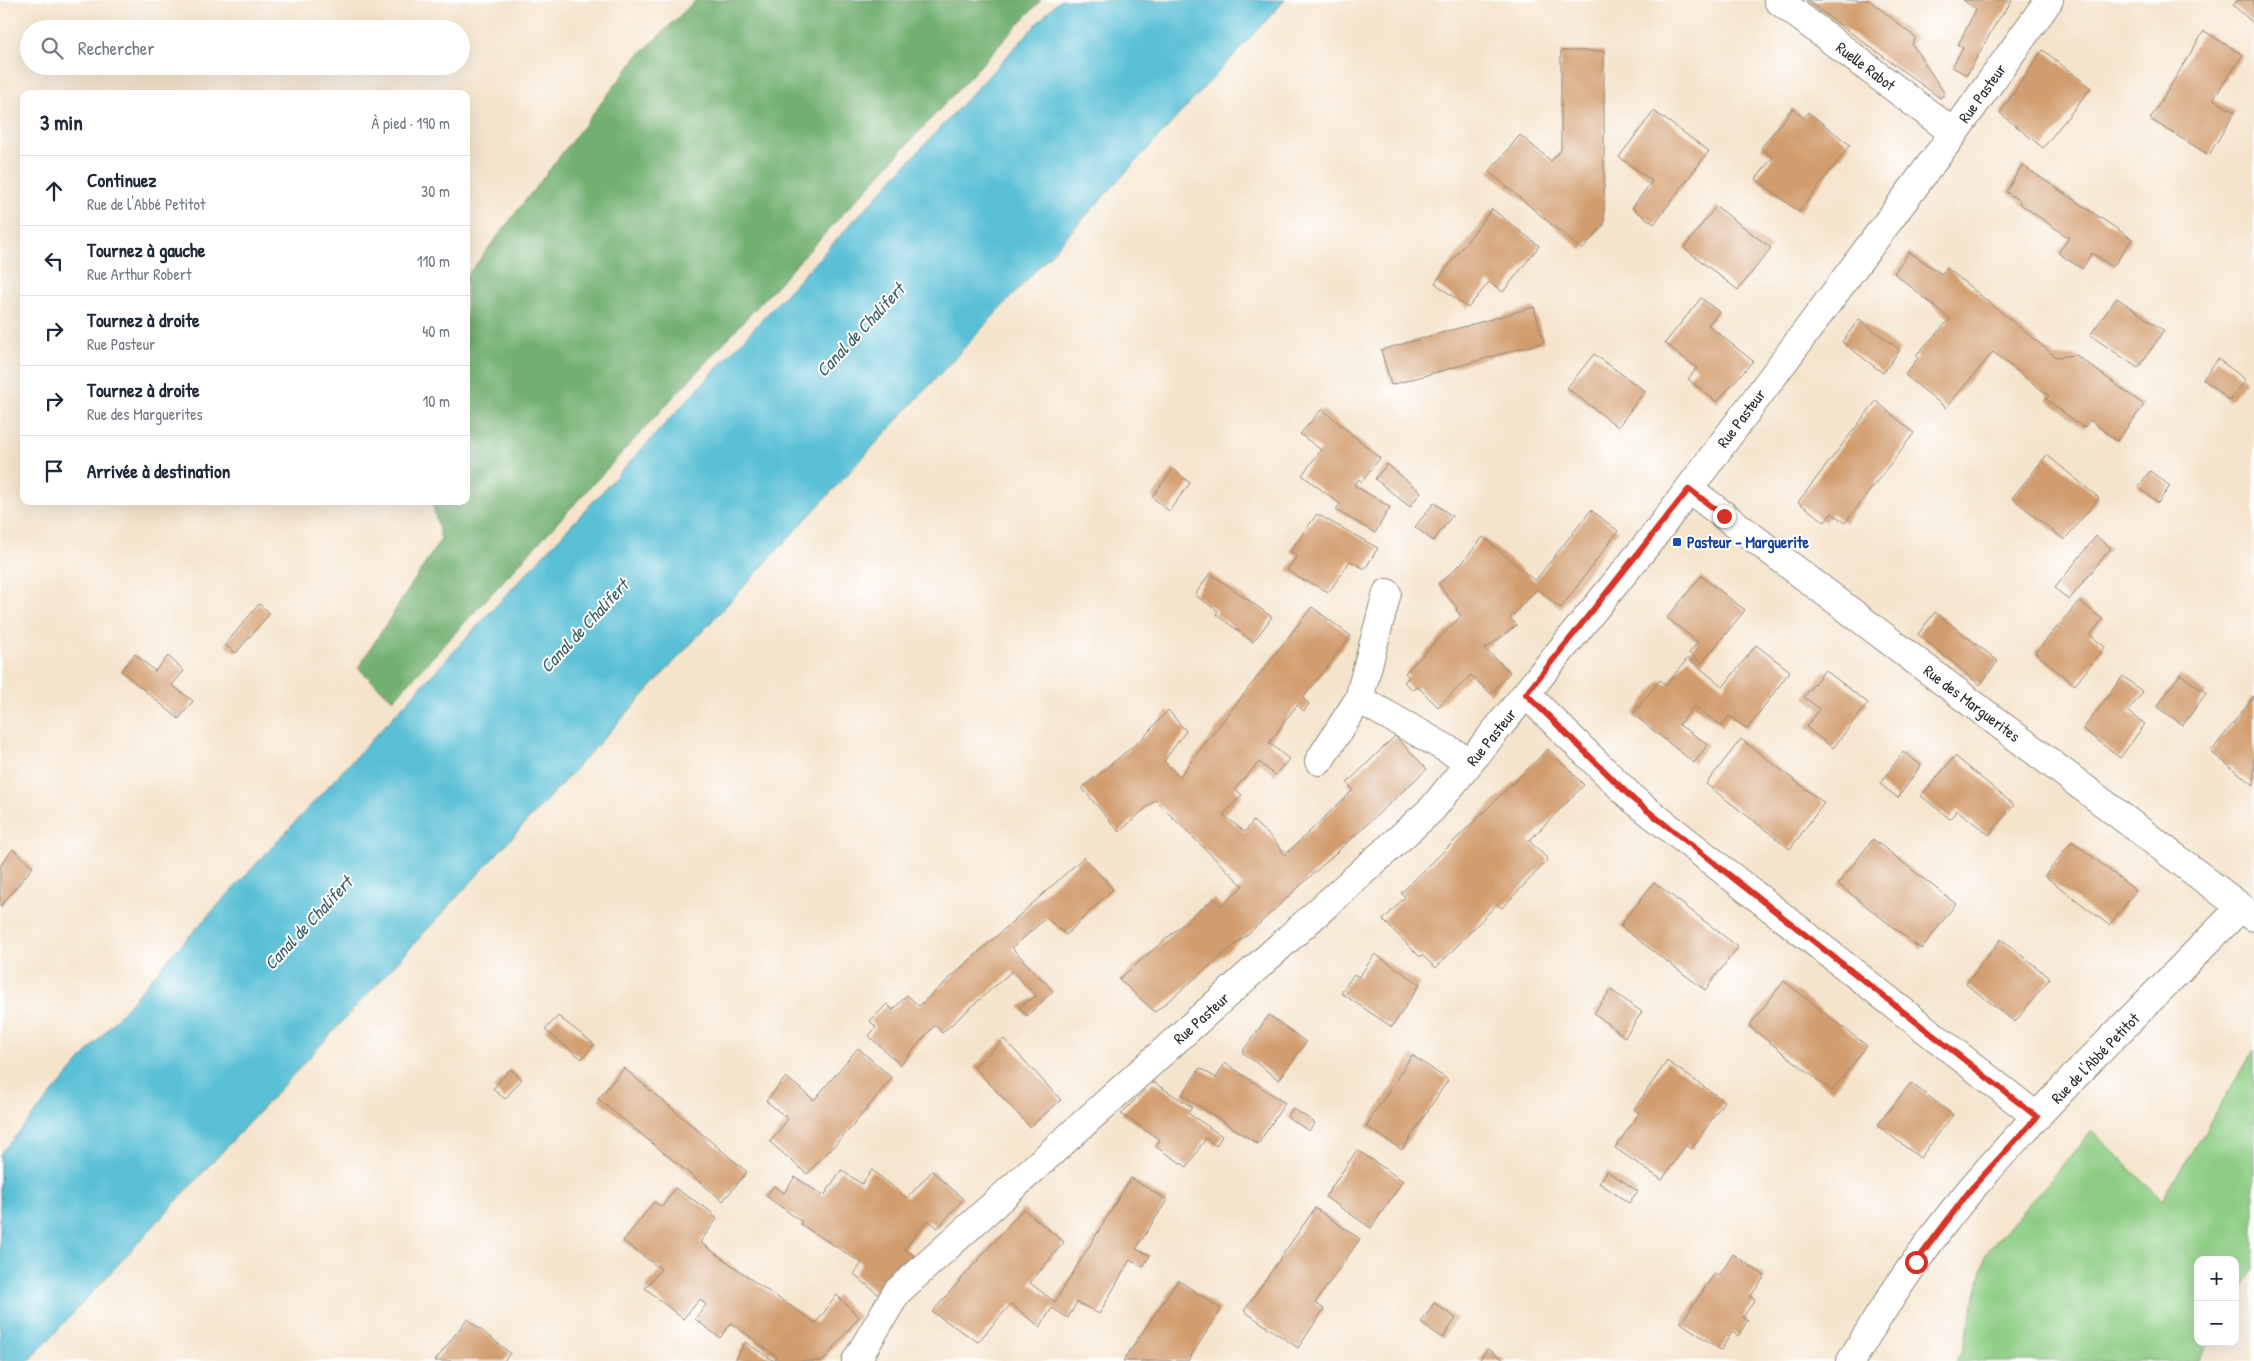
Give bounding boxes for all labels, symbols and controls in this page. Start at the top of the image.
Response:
search box [20,20,470,75]
icon: search [38,34,66,62]
text: Rechercher [78,35,155,61]
street label: Ruelle Rabot [1832,36,1901,96]
street label: Rue Pasteur [1953,59,2011,127]
text: 3 min [40,108,83,137]
text: À pied · 190 m [372,112,450,134]
text: Continuez [87,167,156,193]
icon: ahead [40,177,68,205]
text: 30 m [421,180,450,202]
text: Rue de l'Abbé Petitot [87,193,206,215]
text: Tournez à gauche [87,237,205,263]
icon: left [40,247,68,275]
text: 110 m [417,250,450,272]
text: Rue Arthur Robert [87,263,191,285]
water label: Canal de Chalifert [810,276,912,382]
text: Tournez à droite [87,307,200,333]
icon: right [40,317,68,345]
text: 40 m [422,320,450,342]
text: Rue Pasteur [87,333,155,355]
text: Tournez à droite [87,377,200,403]
street label: Rue Pasteur [1712,384,1770,452]
icon: right [40,387,68,415]
text: 10 m [422,390,450,412]
text: Rue des Marguerites [87,403,203,425]
icon: arrive [40,457,68,485]
text: Arrivée à destination [87,458,230,484]
route end [1713,505,1736,528]
place label: Pasteur - Marguerite [1687,531,1809,554]
marker: Pasteur - Marguerite [1671,536,1683,548]
water label: Canal de Chalifert [534,572,636,678]
street label: Rue des Marguerites [1919,659,2025,747]
street label: Rue Pasteur [1461,704,1521,770]
water label: Canal de Chalifert [258,869,360,975]
street label: Rue Pasteur [1168,987,1234,1049]
street label: Rue de l'Abbé Petitot [2046,1007,2144,1108]
route start [1905,1251,1928,1274]
map controls [2194,1256,2239,1346]
button: + [2194,1256,2239,1301]
button: − [2194,1301,2239,1346]

